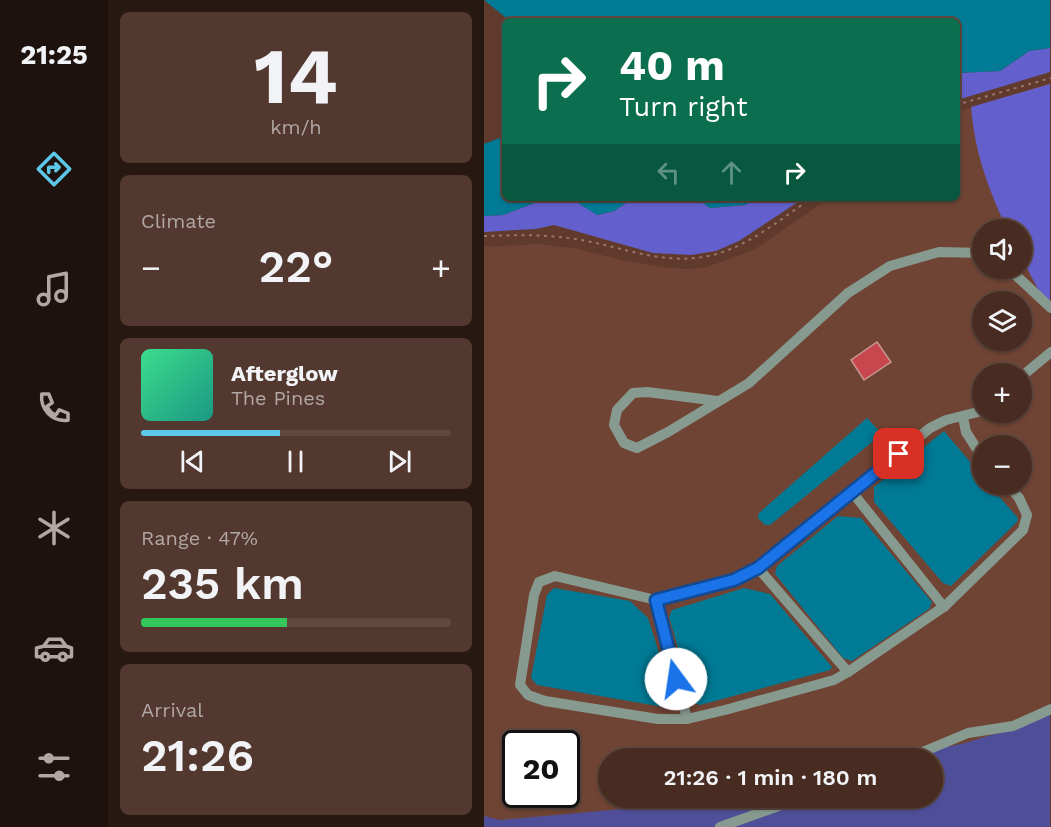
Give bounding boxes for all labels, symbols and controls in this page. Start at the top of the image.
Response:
text: 14 [254,30,338,122]
text: 21:25 [20,39,88,71]
text: 40 m [619,41,725,90]
icon: right [520,42,598,120]
text: Turn right [619,91,748,123]
text: km/h [270,115,322,139]
icon: directions [33,148,75,190]
icon: left [652,156,685,189]
icon: ahead [715,156,748,189]
icon: right [778,156,811,189]
text: Climate [141,209,216,233]
map controls [972,219,1032,495]
button: sound [972,219,1032,279]
text: 22° [259,240,333,293]
text: − [141,248,161,287]
text: + [431,248,451,287]
icon: music [33,268,75,310]
button: layers [972,291,1032,351]
text: Afterglow [231,361,338,386]
button: + [972,363,1032,423]
text: The Pines [231,386,325,410]
icon: phone [33,387,75,429]
pin [873,428,924,479]
button: − [972,435,1032,495]
icon: arrive [882,437,915,470]
icon: previous [176,445,209,478]
icon: pause [279,445,312,478]
icon: next [383,445,416,478]
icon: climate [33,507,75,549]
text: Range · 47% [141,526,258,550]
text: 235 km [141,557,304,610]
icon: car [33,627,75,669]
position arrow [644,647,708,711]
text: Arrival [141,698,203,722]
text: 21:26 [141,729,254,782]
speed limit sign: 20 [502,730,580,808]
icon: filters [33,746,75,788]
text: 21:26 · 1 min · 180 m [664,765,877,790]

